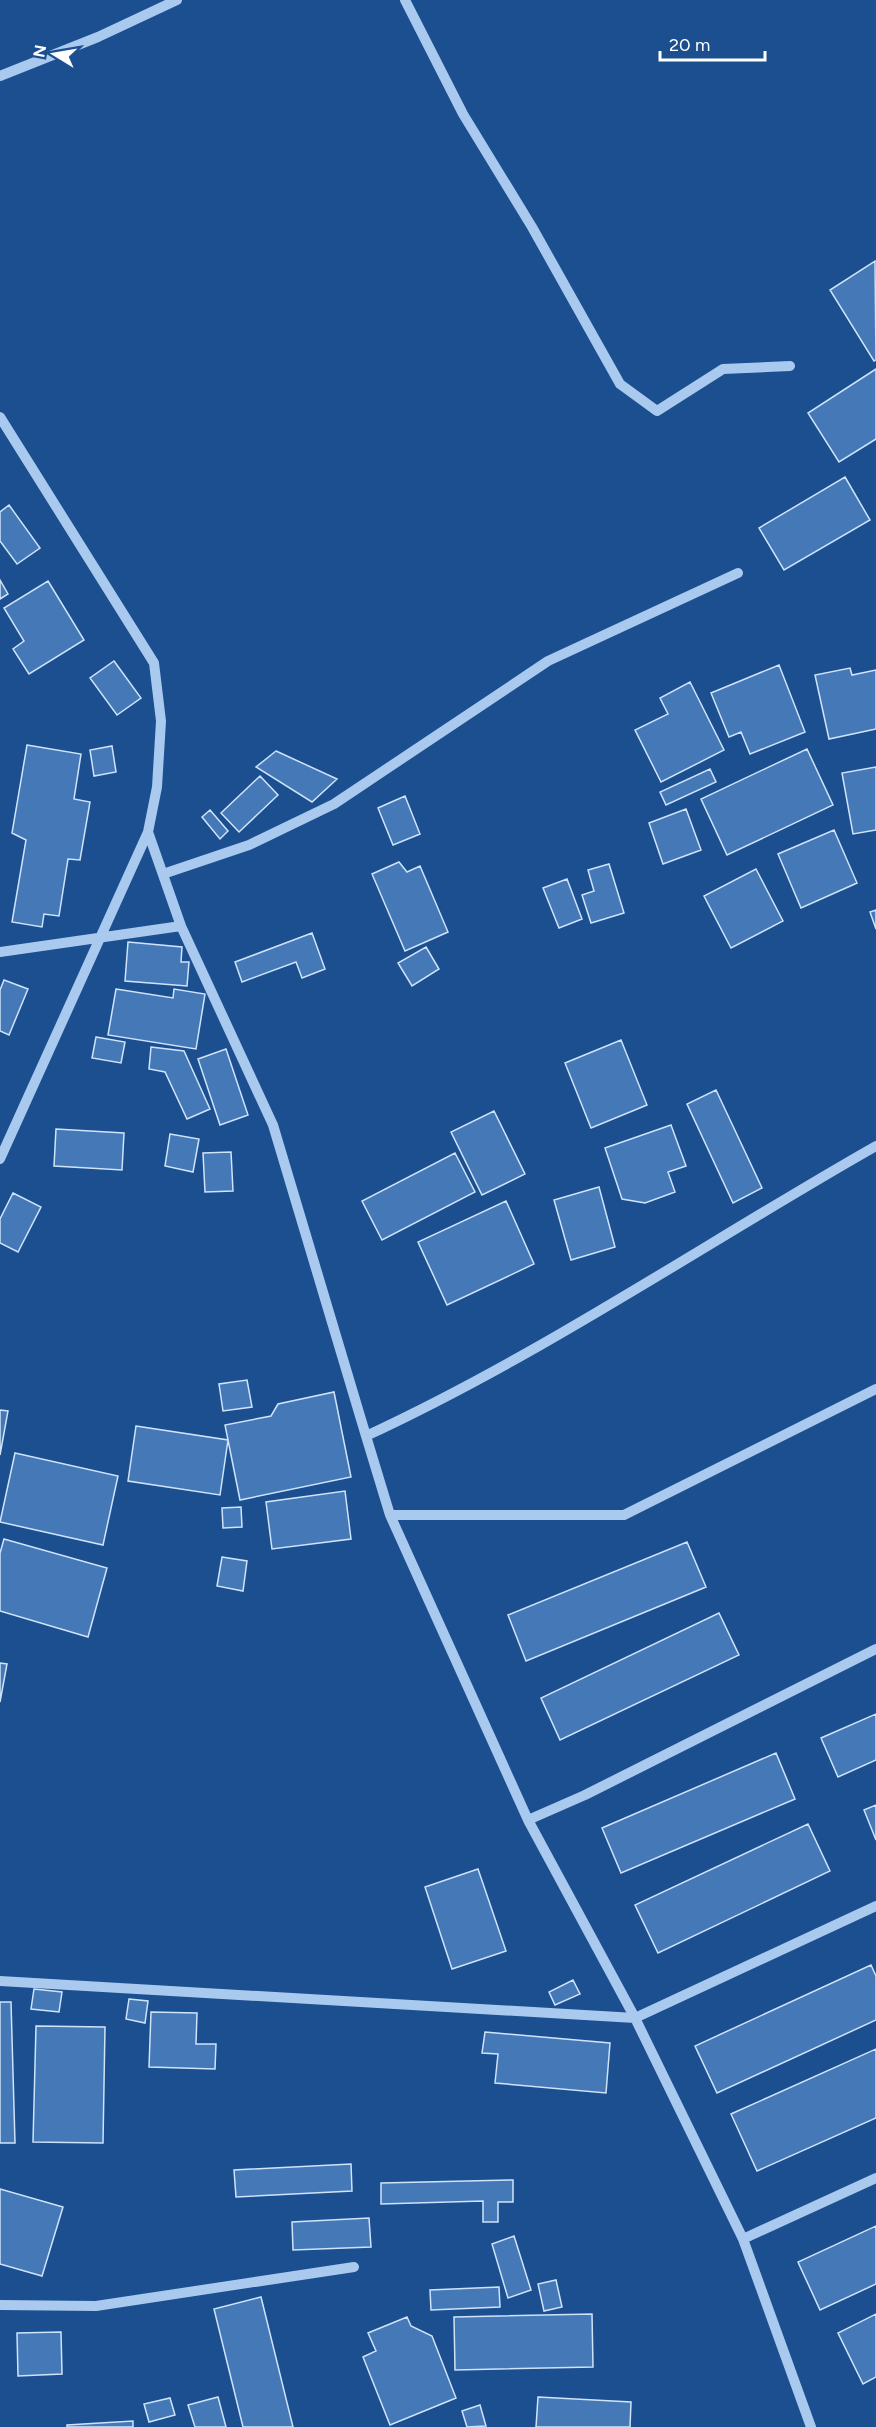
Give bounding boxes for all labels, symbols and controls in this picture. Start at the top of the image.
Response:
north arrow [24,24,84,84]
scale bar [660,24,765,62]
text: 20 m [669,34,710,56]
text: N [29,43,50,59]

